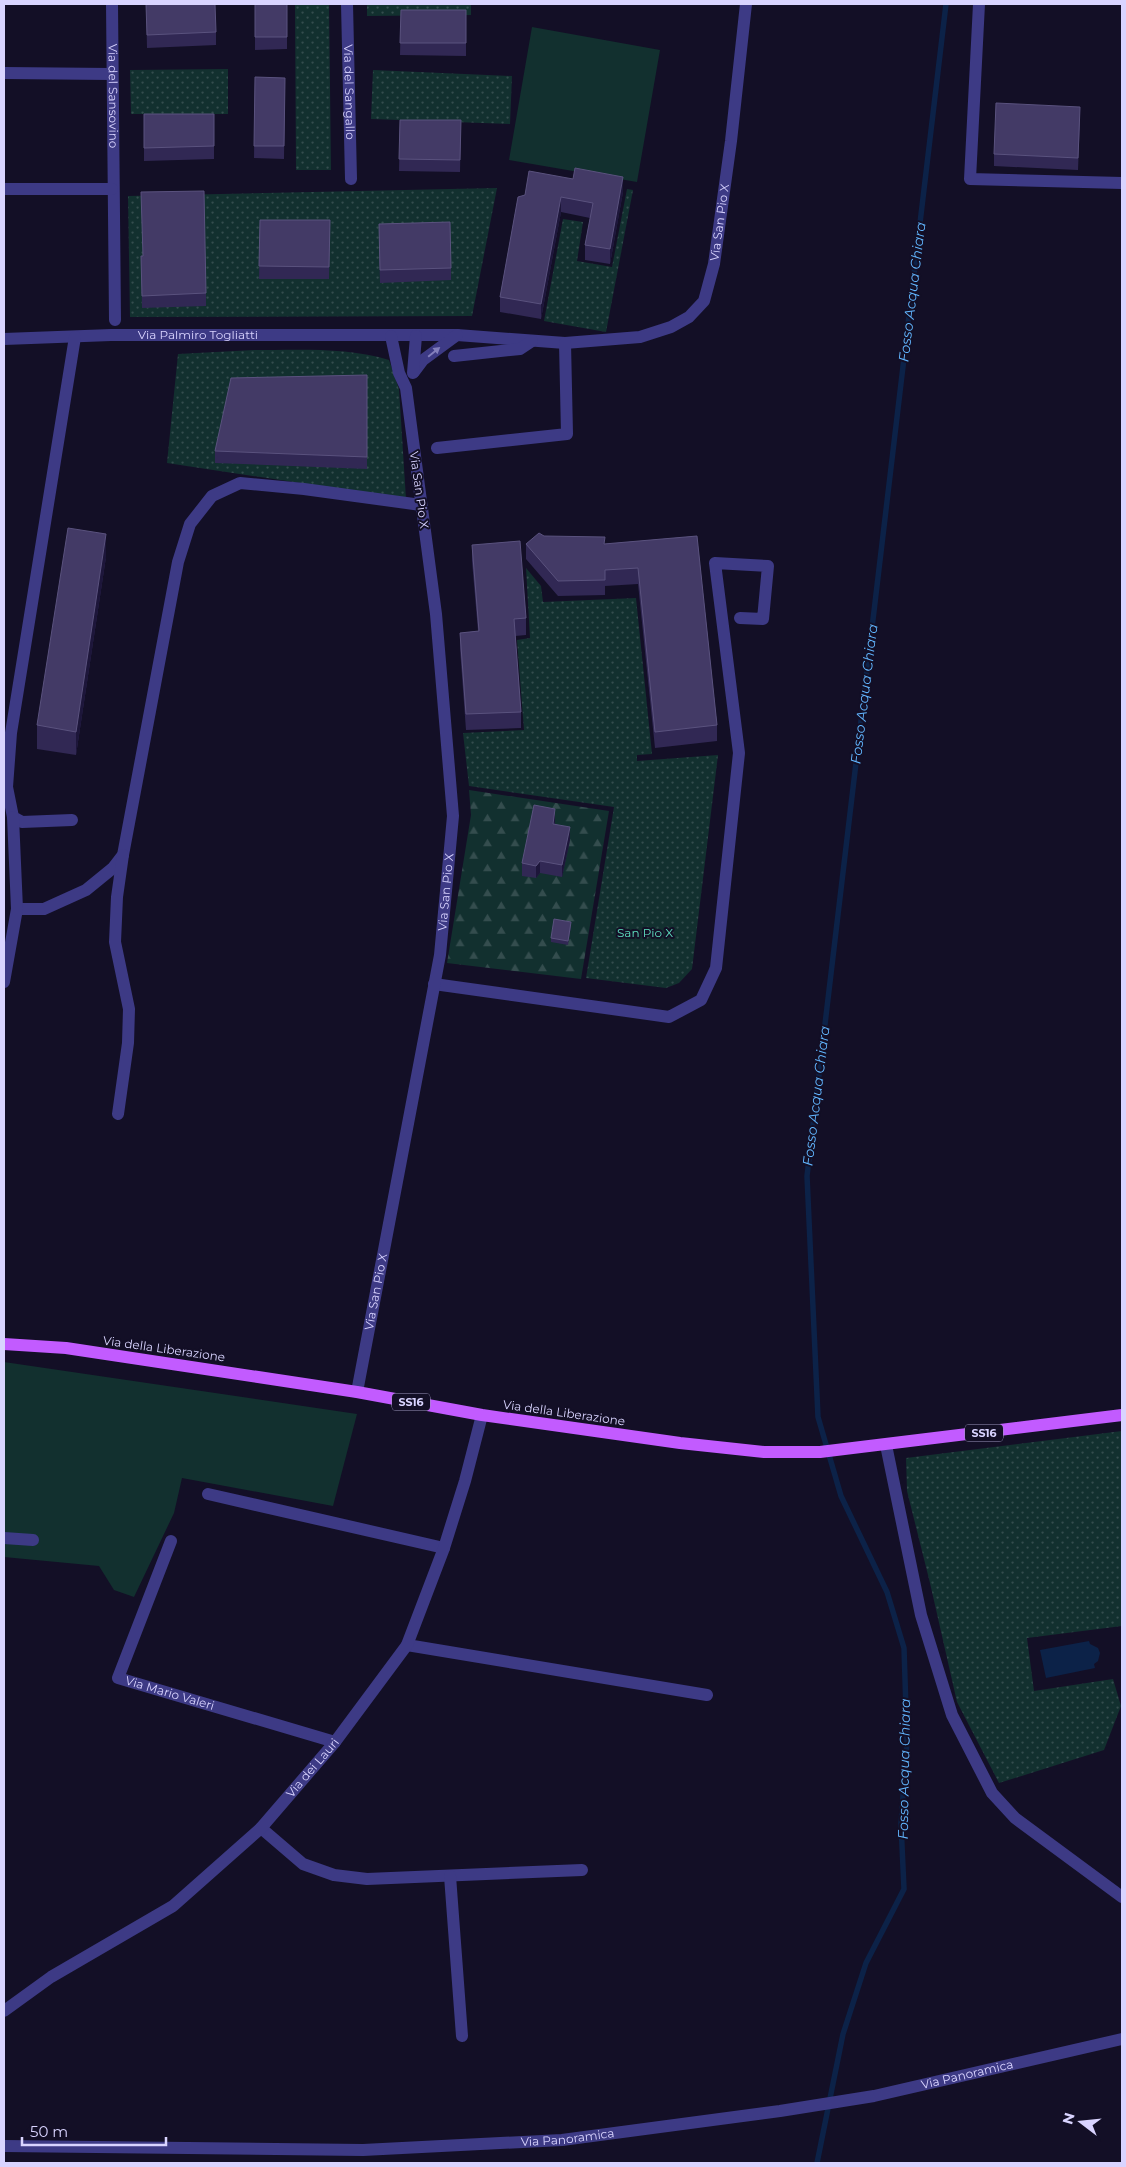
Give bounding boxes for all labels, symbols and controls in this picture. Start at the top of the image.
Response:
street label: Via del Sansovino [105,44,121,148]
street label: Via del Sangallo [341,44,358,140]
street label: Via San Pio X [706,183,732,262]
water label: Fosso Acqua Chiara [894,221,930,363]
street label: Via Palmiro Togliatti [138,327,258,342]
one-way arrow [427,346,440,357]
street label: Via San Pio X [407,450,432,530]
water label: Fosso Acqua Chiara [846,623,882,765]
street label: Via San Pio X [434,852,456,931]
park label: San Pio X [617,925,673,940]
water label: Fosso Acqua Chiara [798,1025,834,1167]
street label: Via San Pio X [361,1252,390,1331]
street label: Via della Liberazione [102,1333,226,1364]
road number: SS16 [392,1394,430,1410]
street label: Via della Liberazione [502,1397,626,1428]
road number: SS16 [965,1425,1003,1442]
street label: Via Mario Valeri [124,1673,216,1713]
water label: Fosso Acqua Chiara [894,1698,914,1840]
street label: Via dei Lauri [283,1735,342,1800]
street label: Via Panoramica [920,2056,1015,2092]
north arrow [1056,2097,1106,2147]
text: N [1058,2110,1079,2126]
scale bar [22,2114,166,2146]
text: 50 m [30,2122,68,2141]
street label: Via Panoramica [520,2125,615,2149]

